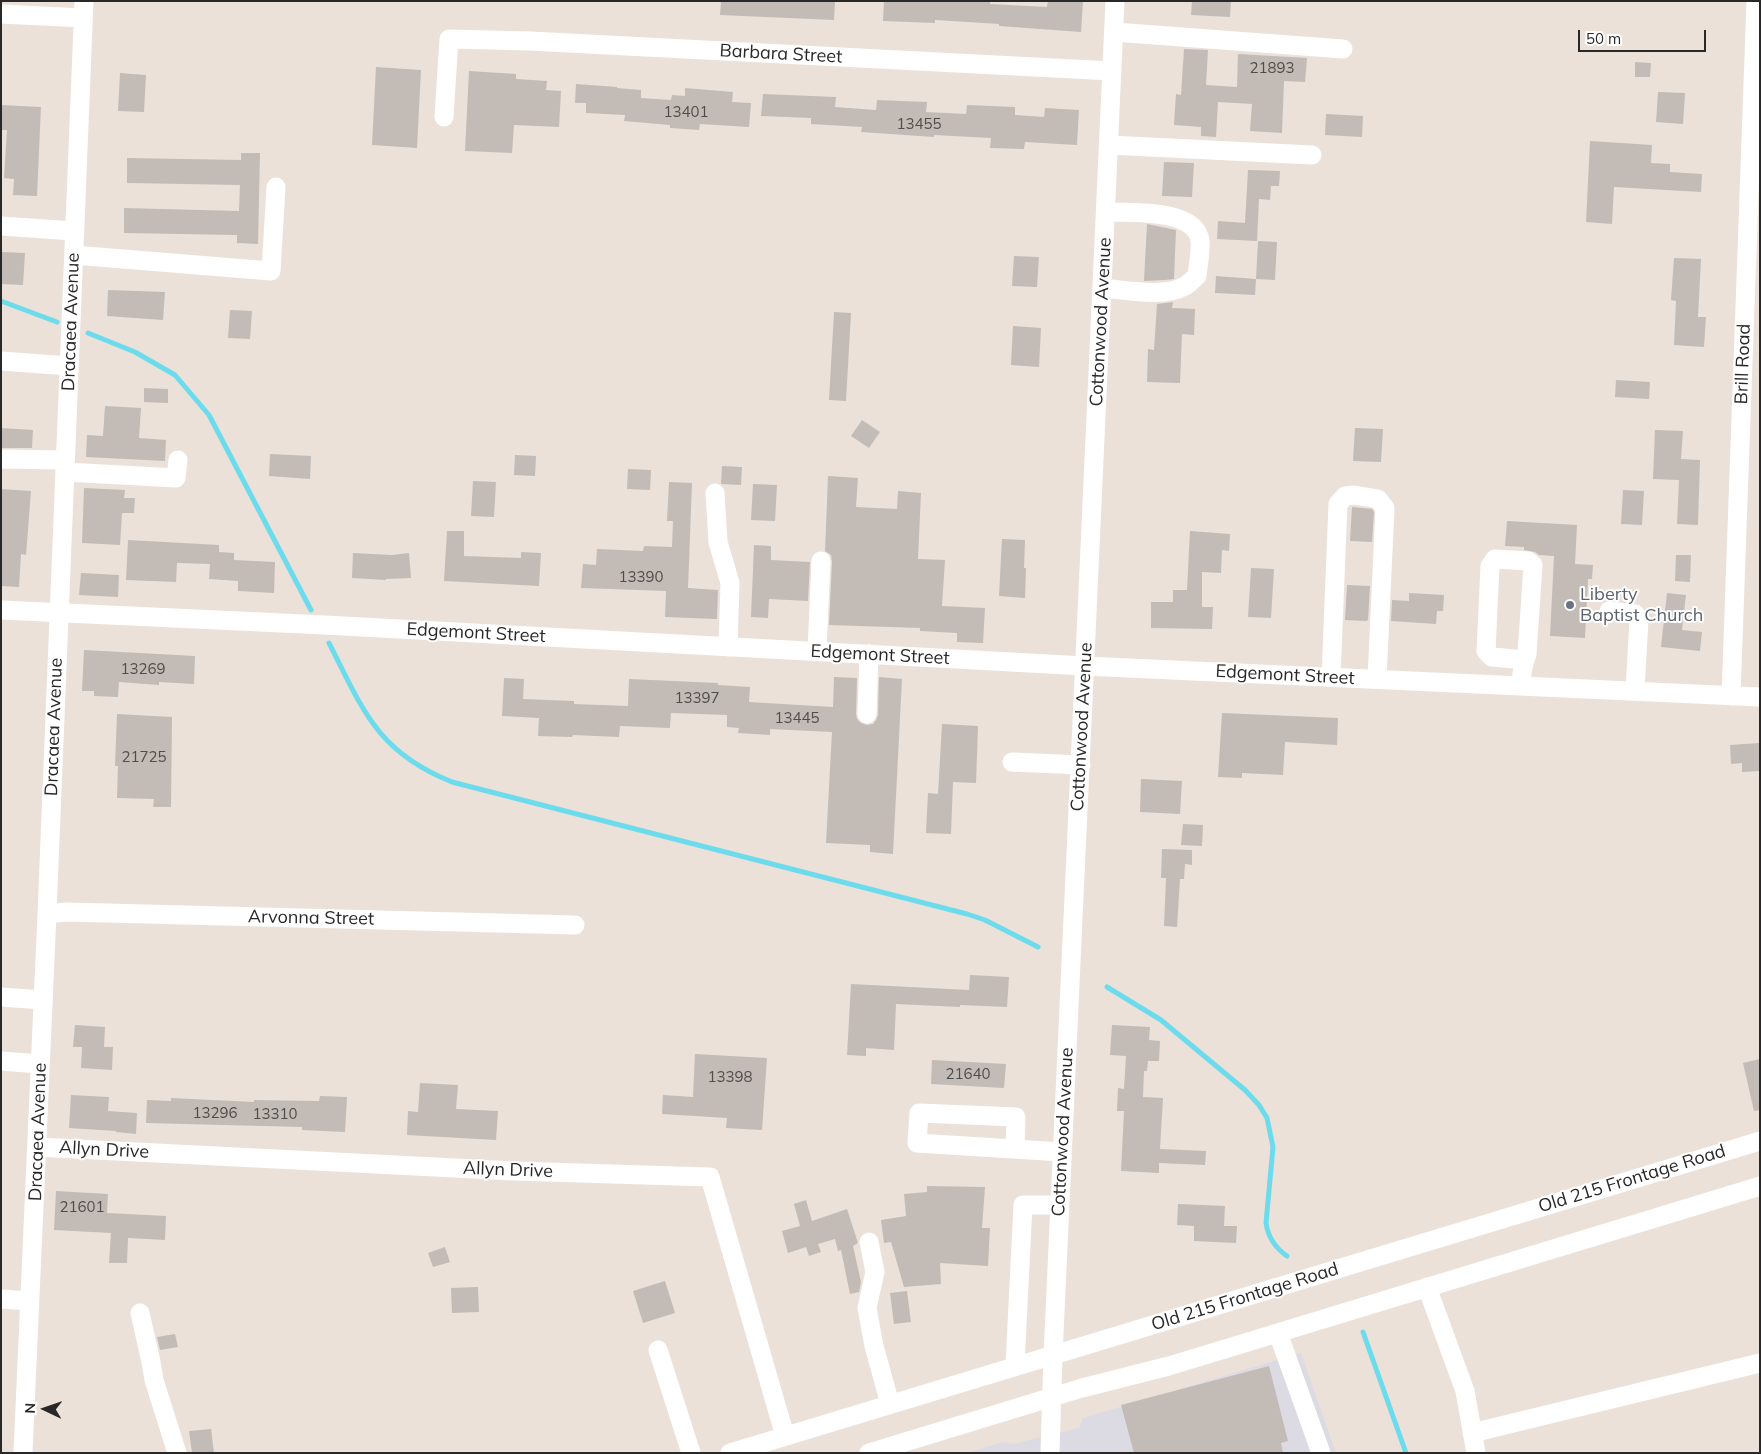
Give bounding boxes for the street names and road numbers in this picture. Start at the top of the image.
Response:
street label: Barbara Street [719,40,843,68]
street label: Cottonwood Avenue [1086,237,1116,407]
street label: Dracaea Avenue [58,253,84,391]
street label: Brill Road [1731,323,1755,405]
street label: Edgemont Street [406,619,546,647]
street label: Edgemont Street [810,641,950,669]
street label: Cottonwood Avenue [1067,642,1097,812]
street label: Dracaea Avenue [41,658,67,796]
street label: Edgemont Street [1215,661,1355,689]
street label: Arvonna Street [248,906,374,930]
street label: Cottonwood Avenue [1048,1047,1078,1217]
street label: Dracaea Avenue [25,1063,51,1201]
street label: Allyn Drive [58,1137,150,1163]
street label: Old 215 Frontage Road [1536,1140,1728,1218]
street label: Allyn Drive [463,1158,553,1182]
street label: Old 215 Frontage Road [1149,1258,1341,1336]

